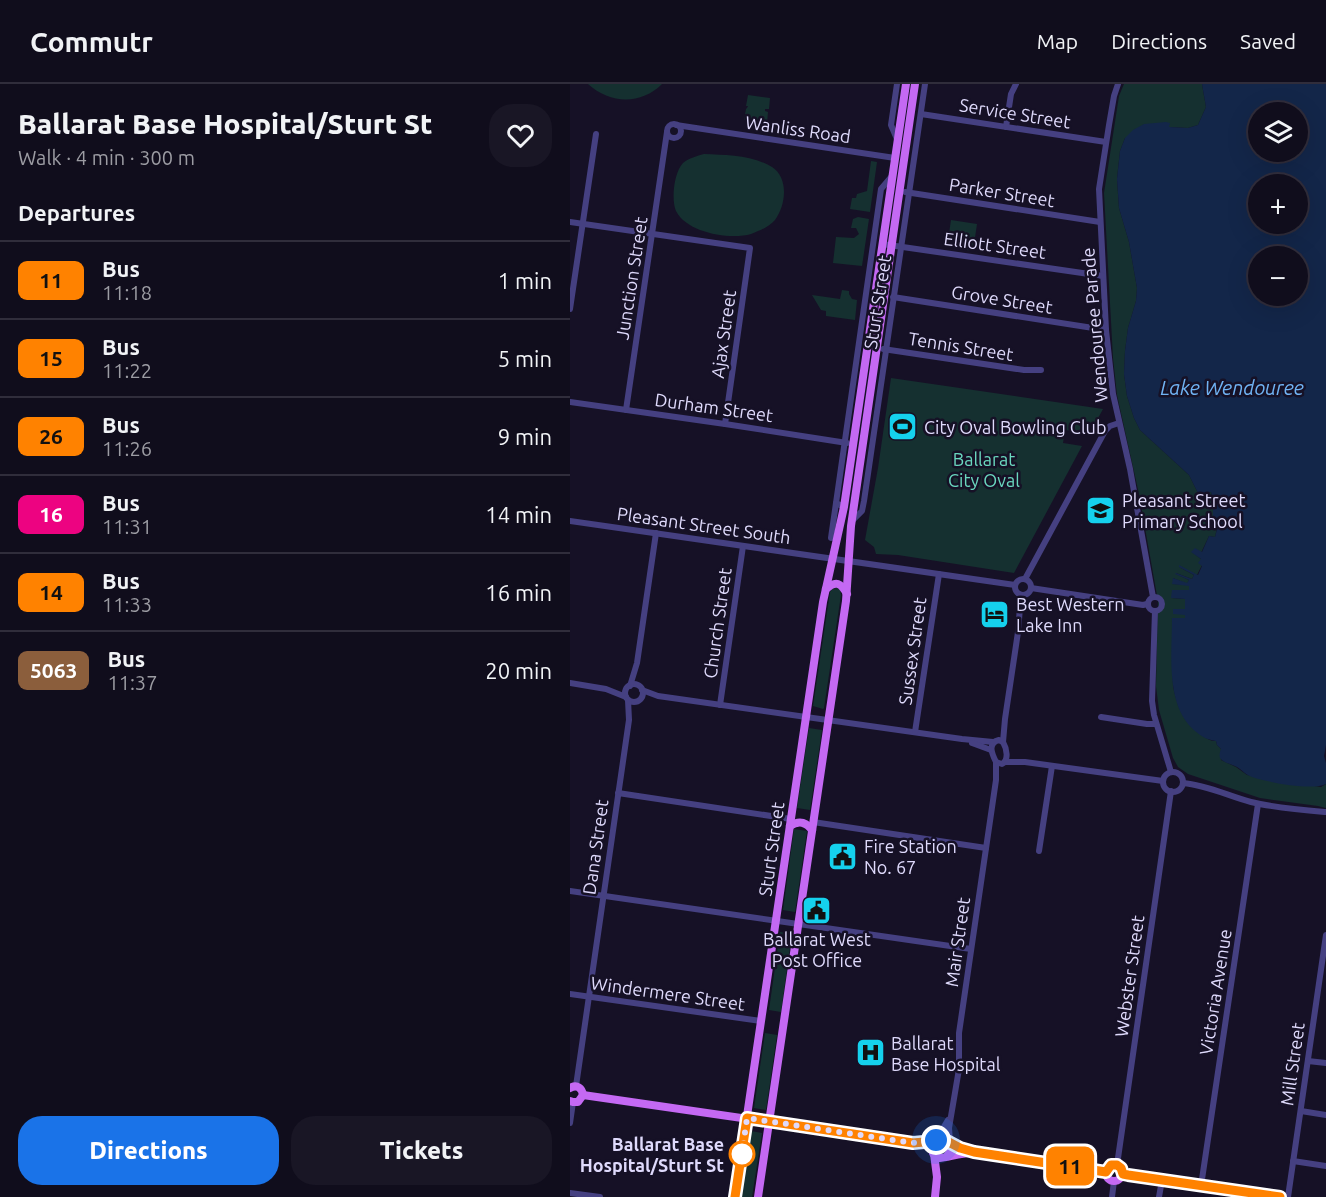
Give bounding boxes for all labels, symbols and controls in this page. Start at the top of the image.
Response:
text: Commutr [30,26,153,57]
text: Map [1037,29,1078,53]
text: Directions [1111,29,1207,53]
text: Saved [1240,29,1296,53]
street label: Service Street [958,94,1072,132]
map controls [1248,102,1308,306]
button: layers [1248,102,1308,162]
button: heart [489,104,552,167]
text: Ballarat Base Hospital/Sturt St [18,108,433,139]
street label: Wanliss Road [744,112,852,146]
text: Walk · 4 min · 300 m [18,146,195,169]
street label: Parker Street [948,174,1056,210]
button: + [1248,174,1308,234]
text: Departures [18,200,135,225]
street label: Junction Street [611,215,651,341]
street label: Elliott Street [943,228,1047,262]
button: − [1248,246,1308,306]
street label: Wendouree Parade [1077,247,1111,403]
street label: Sturt Street [860,253,894,351]
text: Bus [102,256,140,281]
text: 11 [39,268,63,292]
text: 1 min [498,268,552,293]
text: 11:18 [102,281,152,304]
street label: Grove Street [950,281,1054,317]
street label: Ajax Street [707,289,739,379]
street label: Tennis Street [907,328,1015,364]
text: Bus [102,334,140,359]
text: 15 [39,346,63,370]
text: 5 min [498,346,552,371]
text: 11:22 [102,359,152,382]
water label: Lake Wendouree [1160,376,1304,399]
street label: Durham Street [654,389,774,425]
sports icon: City Oval Bowling Club [887,411,919,443]
text: Bus [102,412,140,437]
place label: City Oval Bowling Club [924,417,1106,437]
text: 26 [39,424,63,448]
text: 9 min [498,424,552,449]
text: 11:26 [102,437,152,460]
park label: Ballarat City Oval [948,449,1020,490]
text: Bus [102,490,140,515]
place label: Pleasant Street Primary School [1122,490,1245,531]
school or university icon: Pleasant Street Primary School [1085,494,1117,526]
text: 16 [39,502,63,526]
text: 14 min [485,502,552,527]
street label: Pleasant Street South [616,503,792,547]
text: 11:31 [102,515,152,538]
street label: Church Street [699,566,735,680]
text: Bus [102,568,140,593]
text: 14 [39,580,63,604]
text: 16 min [485,580,552,605]
text: 11:33 [102,593,152,616]
place label: Best Western Lake Inn [1016,594,1125,635]
street label: Sussex Street [895,596,929,706]
hotel icon: Best Western Lake Inn [979,598,1011,630]
text: Bus [107,646,145,671]
text: 5063 [30,658,77,682]
text: 20 min [485,658,552,683]
text: 11:37 [107,671,157,694]
street label: Dana Street [578,798,612,896]
street label: Sturt Street [754,801,788,897]
place label: Fire Station No. 67 [864,836,957,877]
public building icon: Fire Station No. 67 [827,840,859,872]
public building icon: Ballarat West Post Office [801,894,833,926]
street label: Mair Street [941,896,973,988]
street label: Webster Street [1111,914,1147,1038]
street label: Victoria Avenue [1195,927,1235,1057]
place label: Ballarat West Post Office [763,929,871,970]
street label: Windermere Street [590,972,746,1014]
street label: Mill Street [1276,1021,1308,1107]
place label: Ballarat Base Hospital [891,1033,1001,1074]
hospital icon: Ballarat Base Hospital [854,1037,886,1069]
button: Directions [18,1116,279,1185]
button: Tickets [291,1116,552,1185]
your location [921,1125,951,1155]
place label: Ballarat Base Hospital/Sturt St [580,1134,724,1175]
marker: Ballarat Base Hospital/Sturt St [729,1141,755,1167]
line badge: 11 [1043,1146,1097,1186]
text: 11 [1058,1154,1082,1178]

